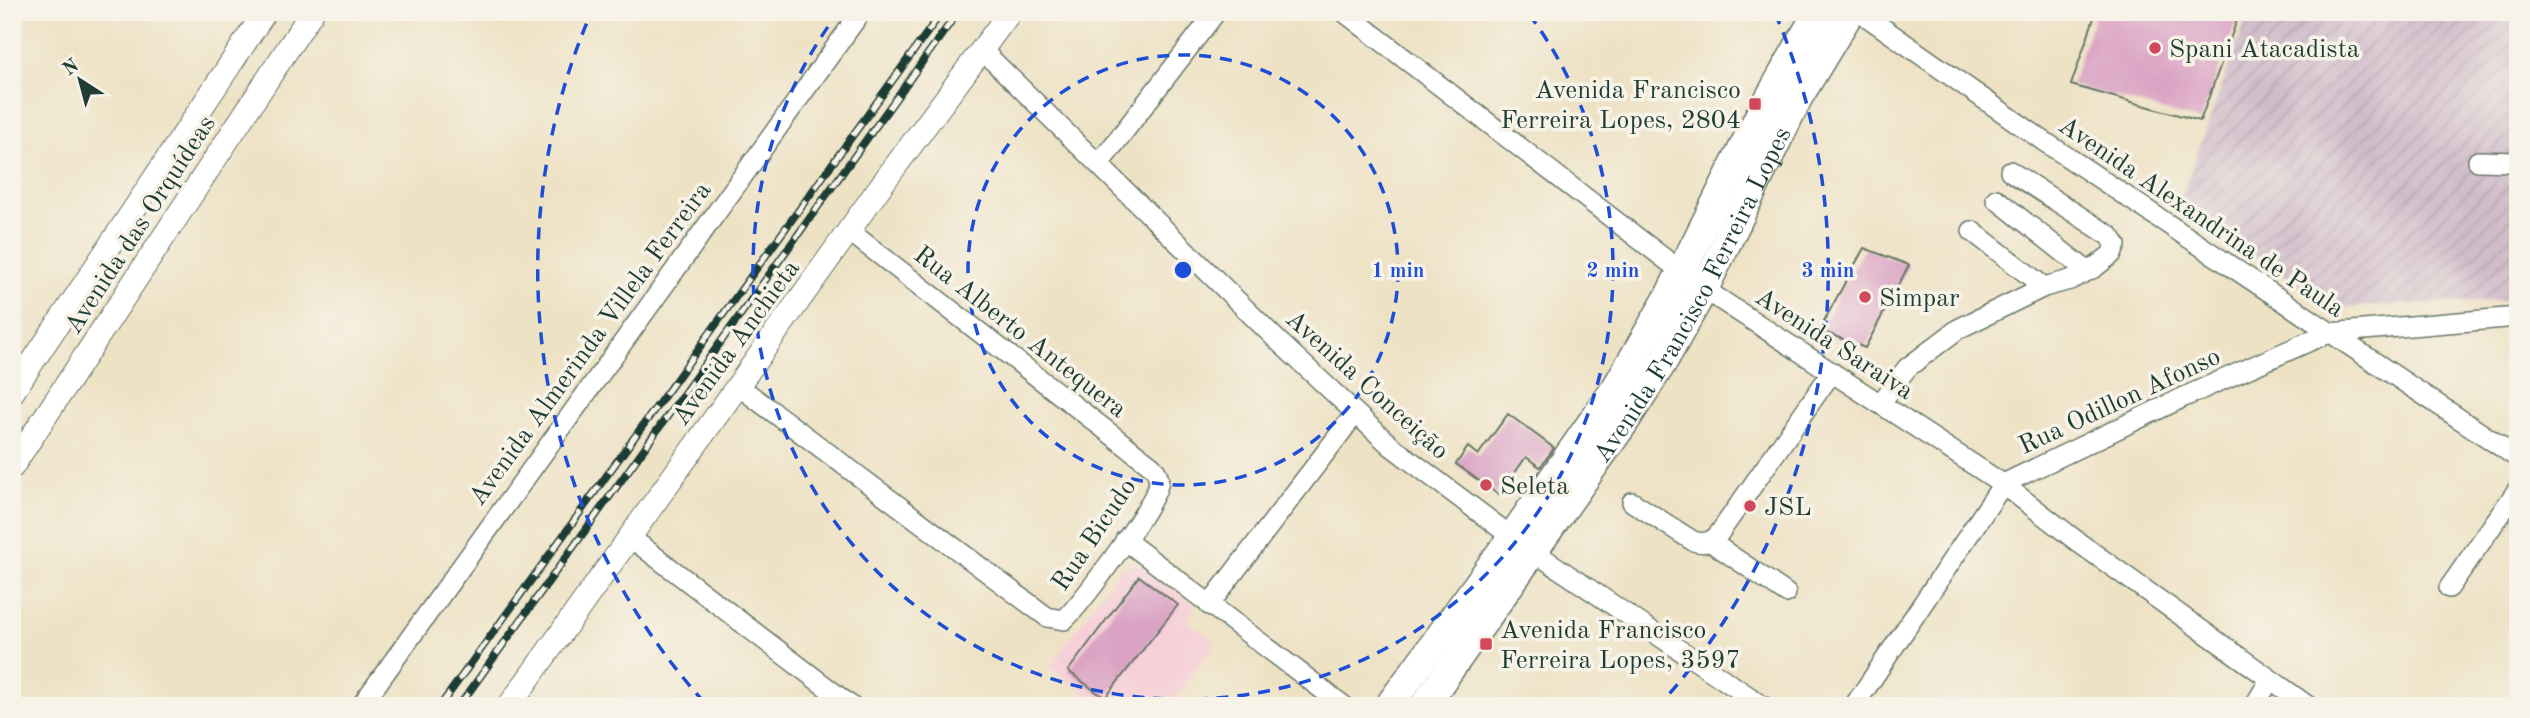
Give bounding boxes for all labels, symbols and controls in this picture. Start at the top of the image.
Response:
place label: Spani Atacadista [2169,37,2360,63]
marker: Spani Atacadista [2147,40,2163,56]
north arrow [46,46,116,116]
text: N [60,56,83,80]
place label: Avenida Francisco Ferreira Lopes, 2804 [1500,78,1741,134]
marker: Avenida Francisco Ferreira Lopes, 2804 [1747,96,1763,112]
street label: Avenida das Orquídeas [60,111,221,339]
street label: Avenida Alexandrina de Paula [2053,112,2348,323]
street label: Avenida Francisco Ferreira Lopes [1589,123,1797,468]
street label: Avenida Almerinda Villela Ferreira [465,177,717,511]
street label: Rua Alberto Antequera [908,242,1131,424]
street label: Avenida Anchieta [668,255,805,431]
centre of rings [1171,258,1195,282]
text: 1 min [1372,261,1424,282]
text: 2 min [1587,261,1639,282]
text: 3 min [1802,261,1854,282]
street label: Avenida Saraiva [1750,284,1918,405]
place label: Simpar [1879,286,1960,312]
marker: Simpar [1857,289,1873,305]
street label: Avenida Conceição [1280,306,1453,465]
street label: Rua Odillon Afonso [2015,344,2225,460]
street label: Rua Bicudo [1048,474,1142,596]
place label: Seleta [1500,474,1569,500]
marker: Seleta [1478,477,1494,493]
place label: JSL [1764,495,1812,521]
marker: JSL [1742,498,1758,514]
place label: Avenida Francisco Ferreira Lopes, 3597 [1500,618,1741,674]
marker: Avenida Francisco Ferreira Lopes, 3597 [1478,636,1494,652]

